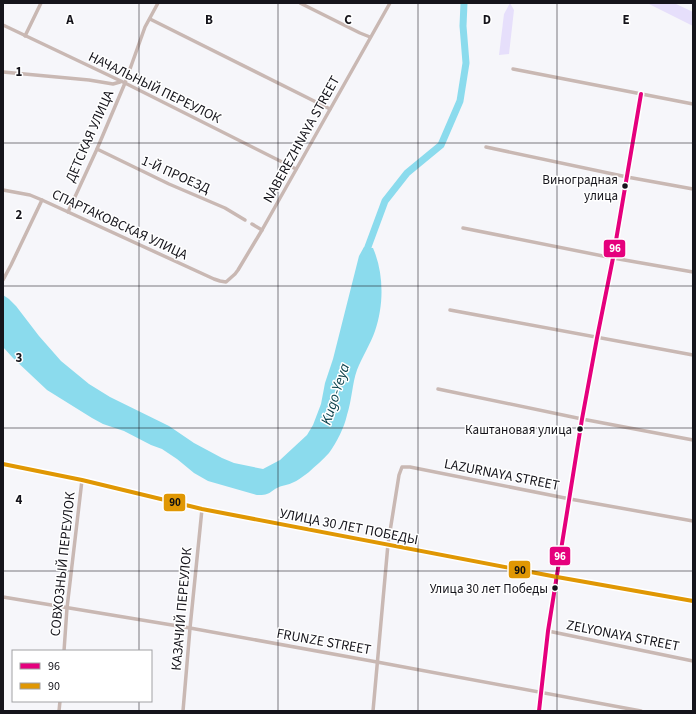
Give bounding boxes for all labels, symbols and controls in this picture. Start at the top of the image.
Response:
text: A [65,11,74,29]
text: B [205,11,213,29]
text: C [344,11,352,29]
text: D [483,11,491,29]
text: E [622,11,630,29]
street label: НАЧАЛЬНЫЙ ПЕРЕУЛОК [85,47,225,129]
text: 1 [16,63,23,81]
street label: NABEREZHNAYA STREET [259,72,345,207]
street label: ДЕТСКАЯ УЛИЦА [61,87,119,186]
street label: 1-Й ПРОЕЗД [138,151,213,199]
place label: Виноградная улица [542,171,618,205]
marker: Виноградная улица [620,181,630,191]
street label: СПАРТАКОВСКАЯ УЛИЦА [48,185,191,265]
text: 2 [16,206,23,224]
line badge: 96 [603,239,626,258]
text: 96 [609,241,621,256]
text: 3 [16,349,23,367]
water label: Kugo-Yeya [316,361,355,428]
place label: Каштановая улица [465,421,572,439]
marker: Каштановая улица [575,424,585,434]
street label: LAZURNAYA STREET [442,454,562,496]
street label: СОВХОЗНЫЙ ПЕРЕУЛОК [45,490,81,637]
text: 4 [16,491,23,509]
line badge: 90 [163,493,186,512]
text: 90 [169,495,181,510]
street label: УЛИЦА 30 ЛЕТ ПОБЕДЫ [278,504,420,550]
street label: КАЗАЧИЙ ПЕРЕУЛОК [167,546,197,672]
line badge: 96 [549,546,571,566]
text: 96 [554,549,566,564]
line badge: 90 [508,560,531,579]
text: 90 [514,563,526,578]
place label: Улица 30 лет Победы [430,580,548,598]
marker: Улица 30 лет Победы [550,583,560,593]
street label: ZELYONAYA STREET [565,615,681,657]
street label: FRUNZE STREET [275,624,373,660]
legend [12,650,152,702]
text: 96 [48,658,60,675]
text: 90 [48,678,60,695]

